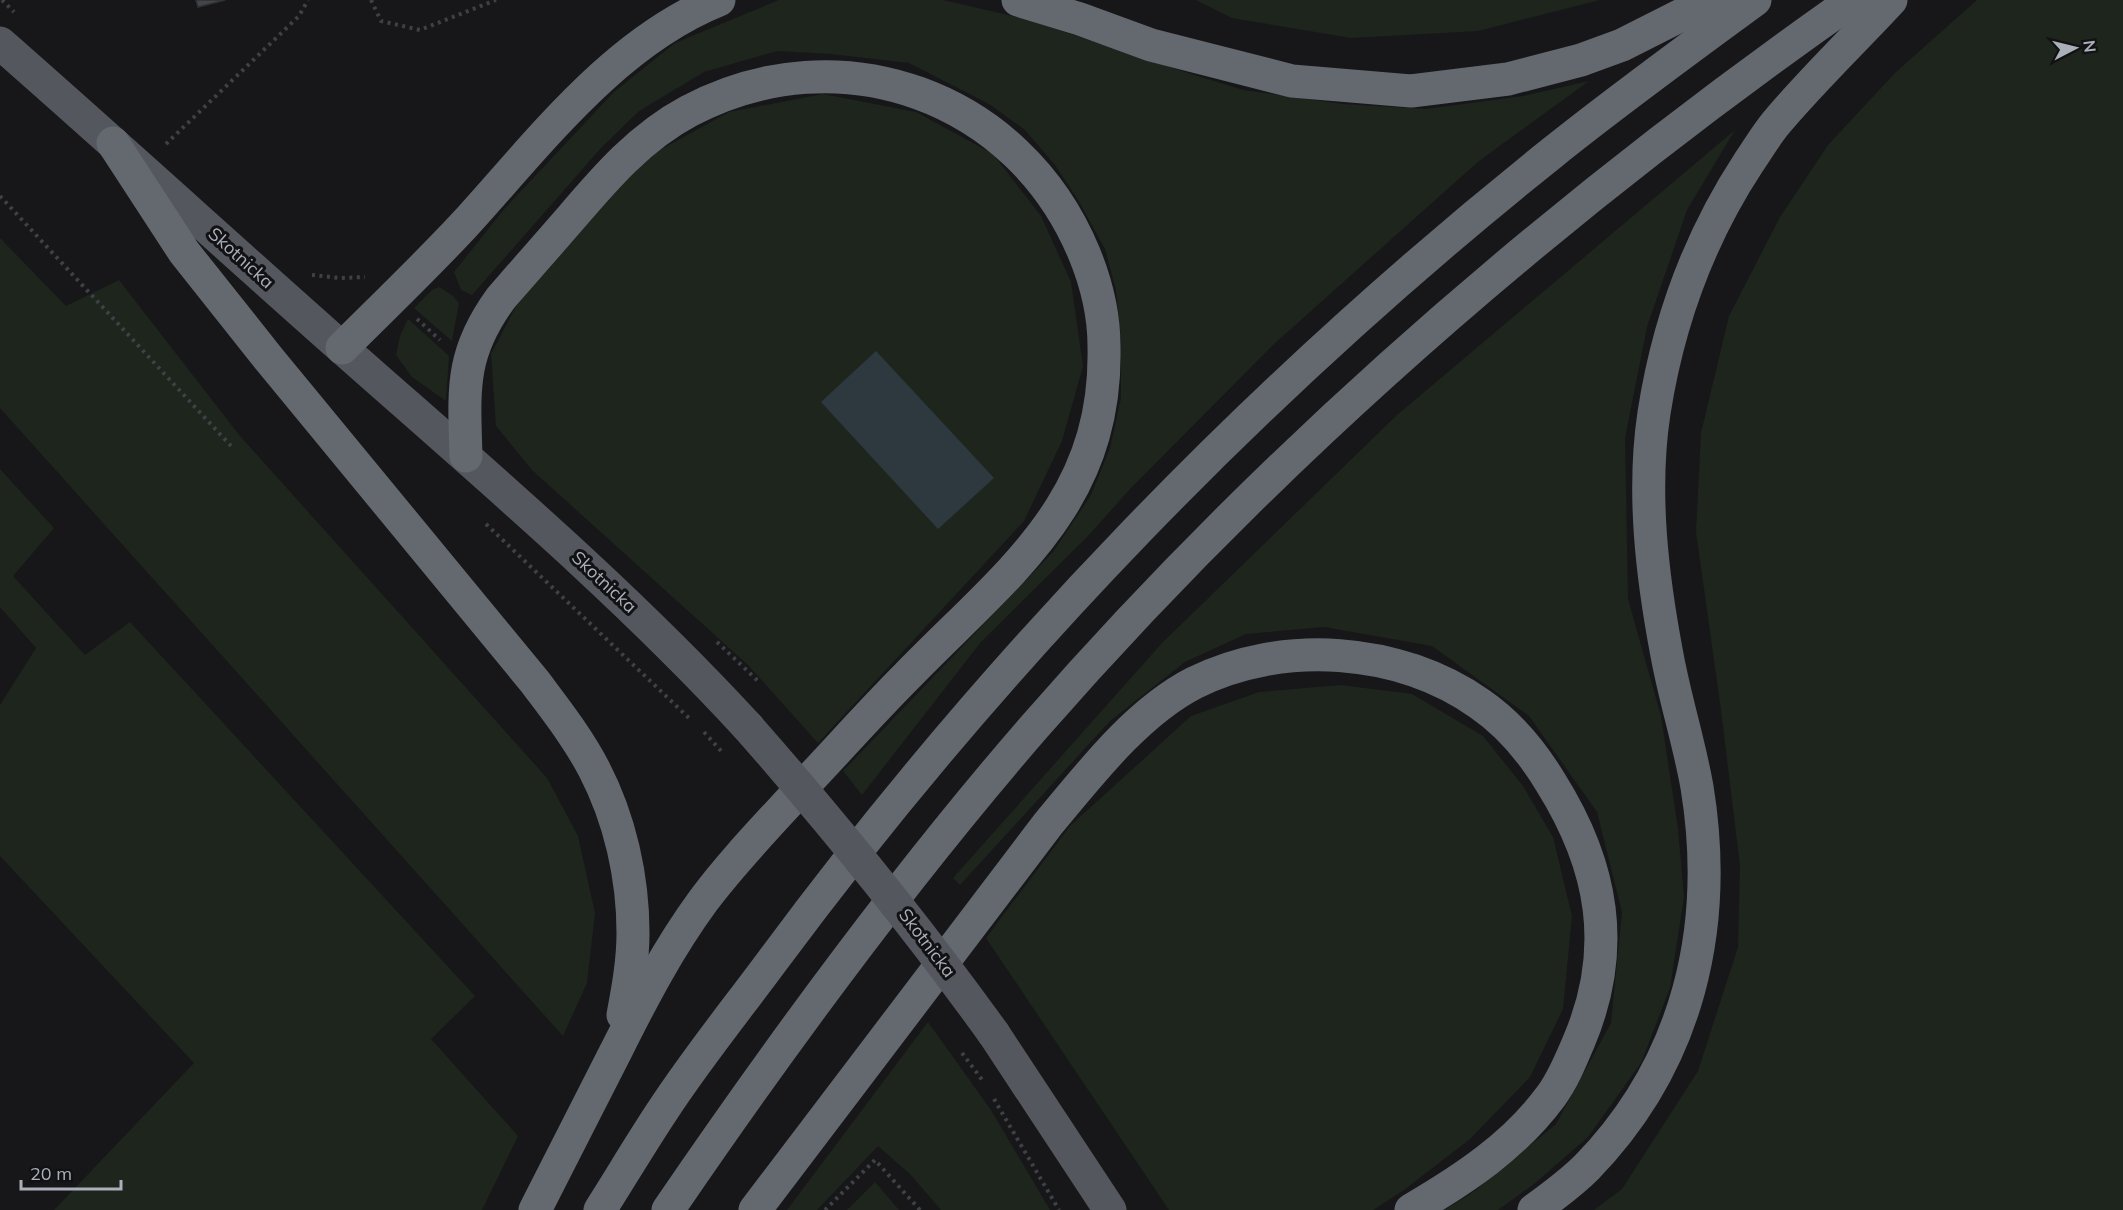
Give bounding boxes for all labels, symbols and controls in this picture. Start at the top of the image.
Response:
north arrow [2045,18,2105,78]
text: N [2079,39,2101,53]
street label: Skotnicka [204,222,279,293]
street label: Skotnicka [567,546,642,617]
street label: Skotnicka [894,904,961,982]
scale bar [21,1153,122,1191]
text: 20 m [30,1162,72,1185]

